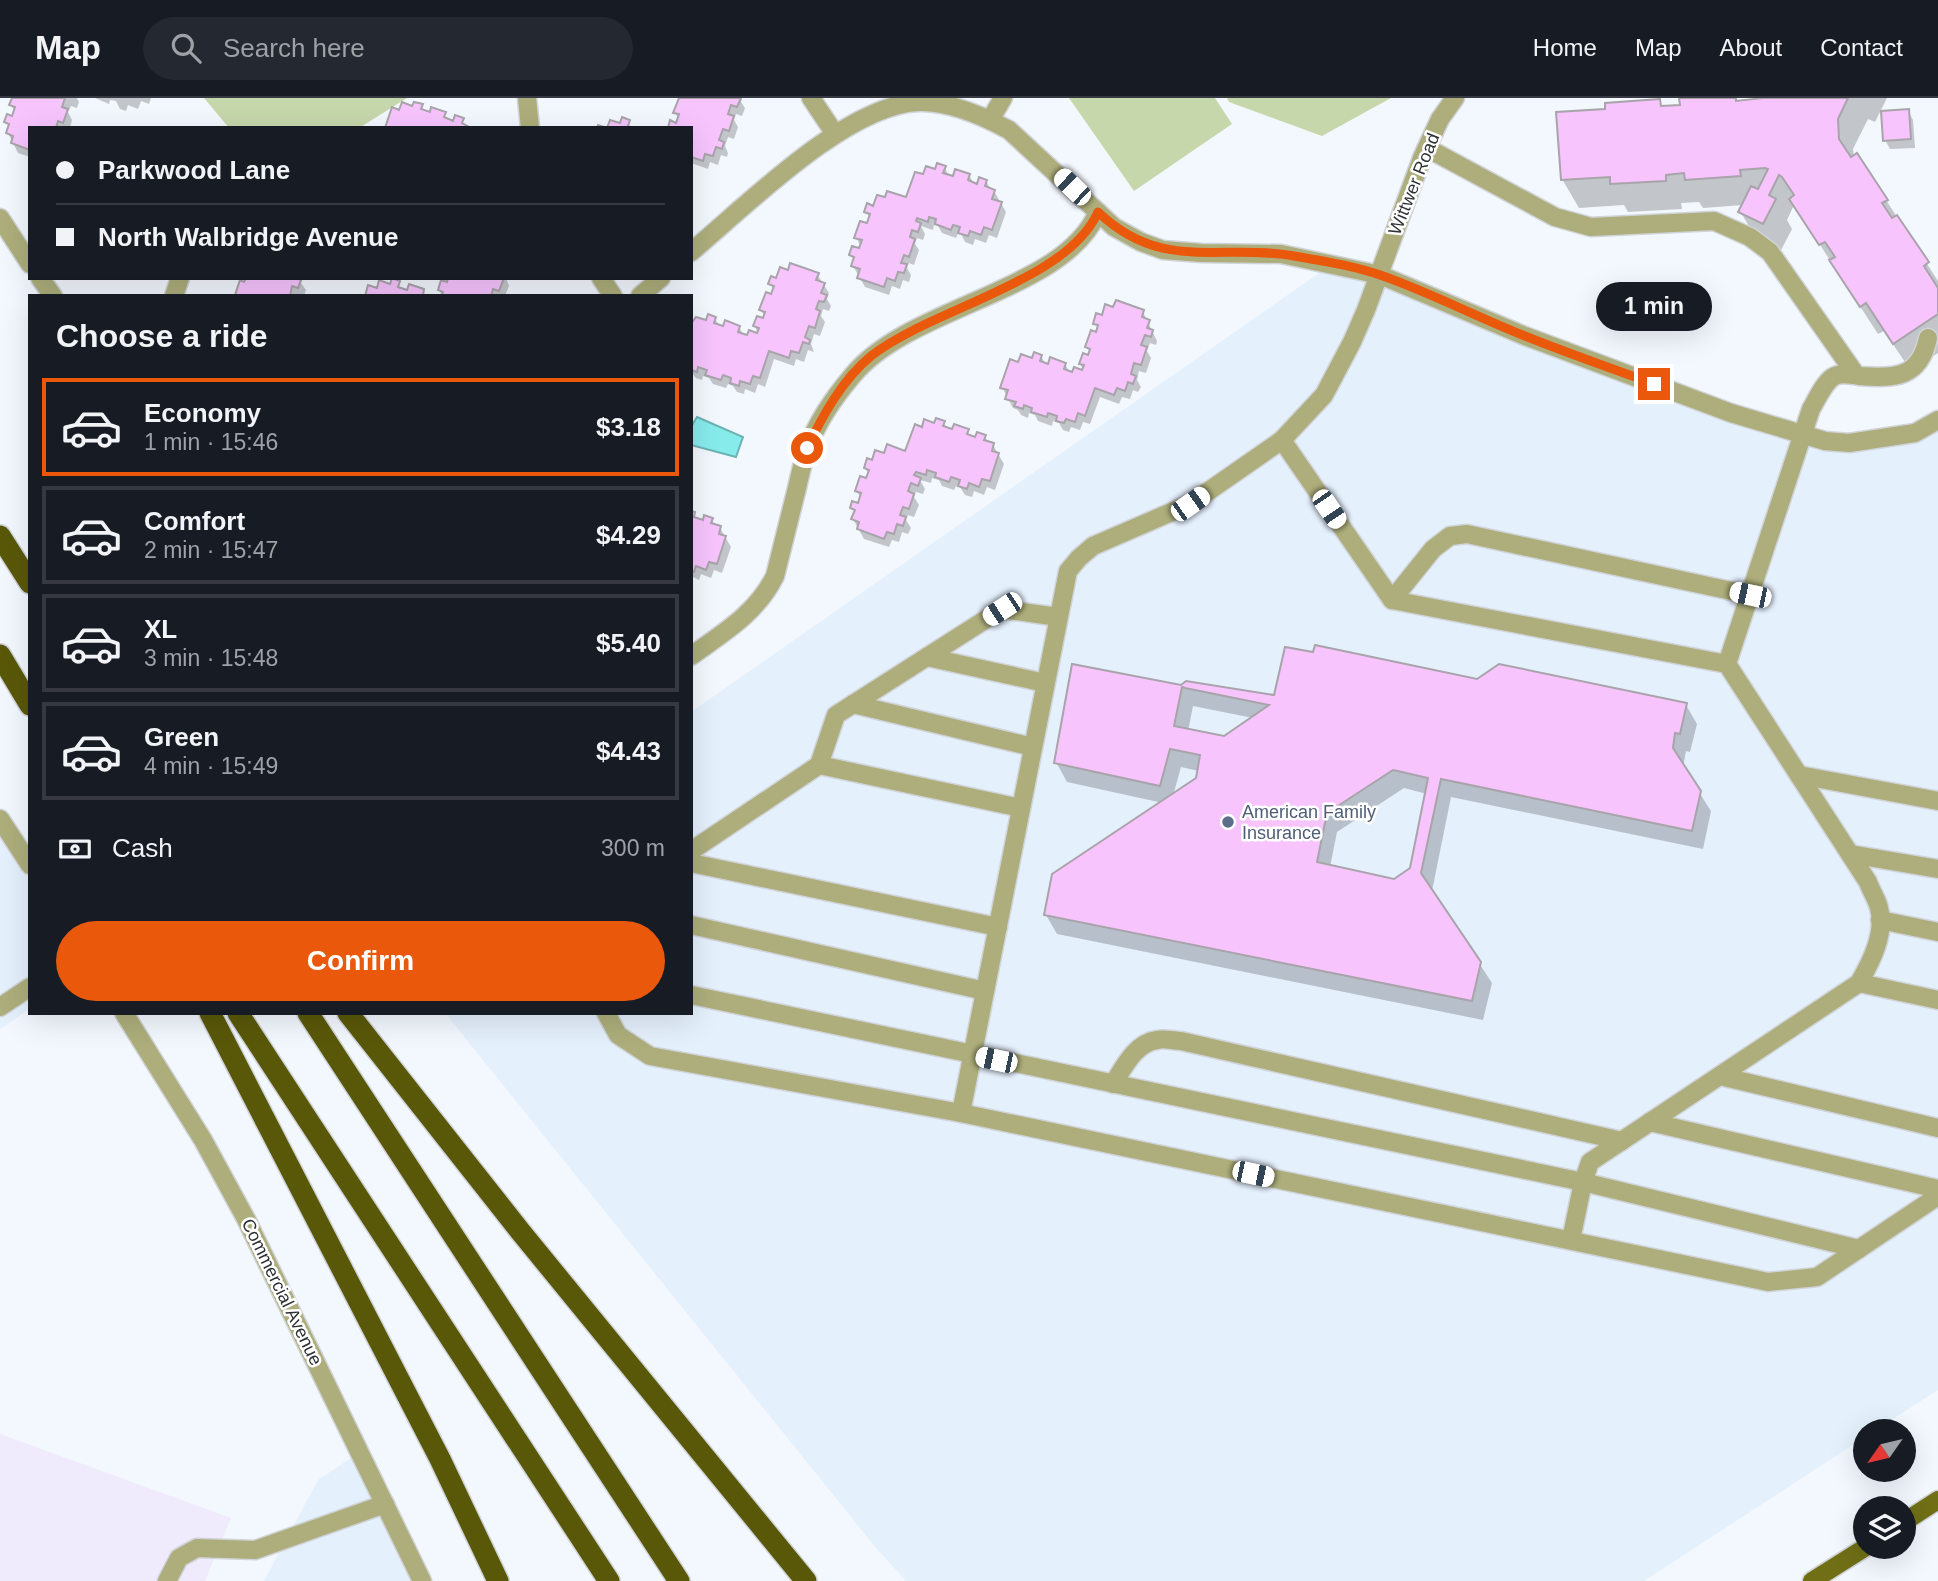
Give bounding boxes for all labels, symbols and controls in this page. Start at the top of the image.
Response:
search box [143,17,633,80]
text: Map [35,29,101,66]
icon: search [167,29,205,67]
text: Search here [223,33,365,63]
text: Home [1533,34,1597,61]
text: Map [1635,34,1682,61]
text: About [1720,34,1782,61]
text: Contact [1820,34,1903,61]
street label: Wittwer Road [1384,130,1444,238]
text: Parkwood Lane [98,155,290,185]
car [1050,165,1095,209]
text: North Walbridge Avenue [98,222,398,252]
callout: 1 min [1596,282,1712,331]
text: 1 min [1624,293,1684,319]
text: Choose a ride [56,318,268,354]
route end [1638,368,1670,400]
icon: car [60,396,123,459]
text: Economy [144,398,261,428]
text: $3.18 [596,412,661,442]
text: 1 min · 15:46 [144,429,278,455]
route start [791,432,823,464]
car [1167,483,1214,525]
car [1309,486,1350,532]
icon: car [60,504,123,567]
text: Comfort [144,506,245,536]
text: $4.29 [596,520,661,550]
text: 2 min · 15:47 [144,537,278,563]
car [1728,580,1773,610]
car [979,589,1026,629]
icon: car [60,612,123,675]
text: XL [144,614,177,644]
text: $5.40 [596,628,661,658]
text: 3 min · 15:48 [144,645,278,671]
icon: car [60,720,123,783]
text: Green [144,722,219,752]
text: $4.43 [596,736,661,766]
text: 4 min · 15:49 [144,753,278,779]
place label: American Family Insurance [1242,802,1376,843]
marker: American Family Insurance [1220,814,1236,830]
icon: cash [56,830,94,868]
text: Cash [112,833,173,863]
text: 300 m [601,835,665,861]
button: Confirm [56,921,665,1001]
car [974,1045,1019,1075]
car [1231,1159,1276,1189]
street label: Commercial Avenue [238,1215,326,1369]
north arrow [1853,1419,1916,1482]
map controls [1853,1419,1916,1559]
button: layers [1853,1496,1916,1559]

